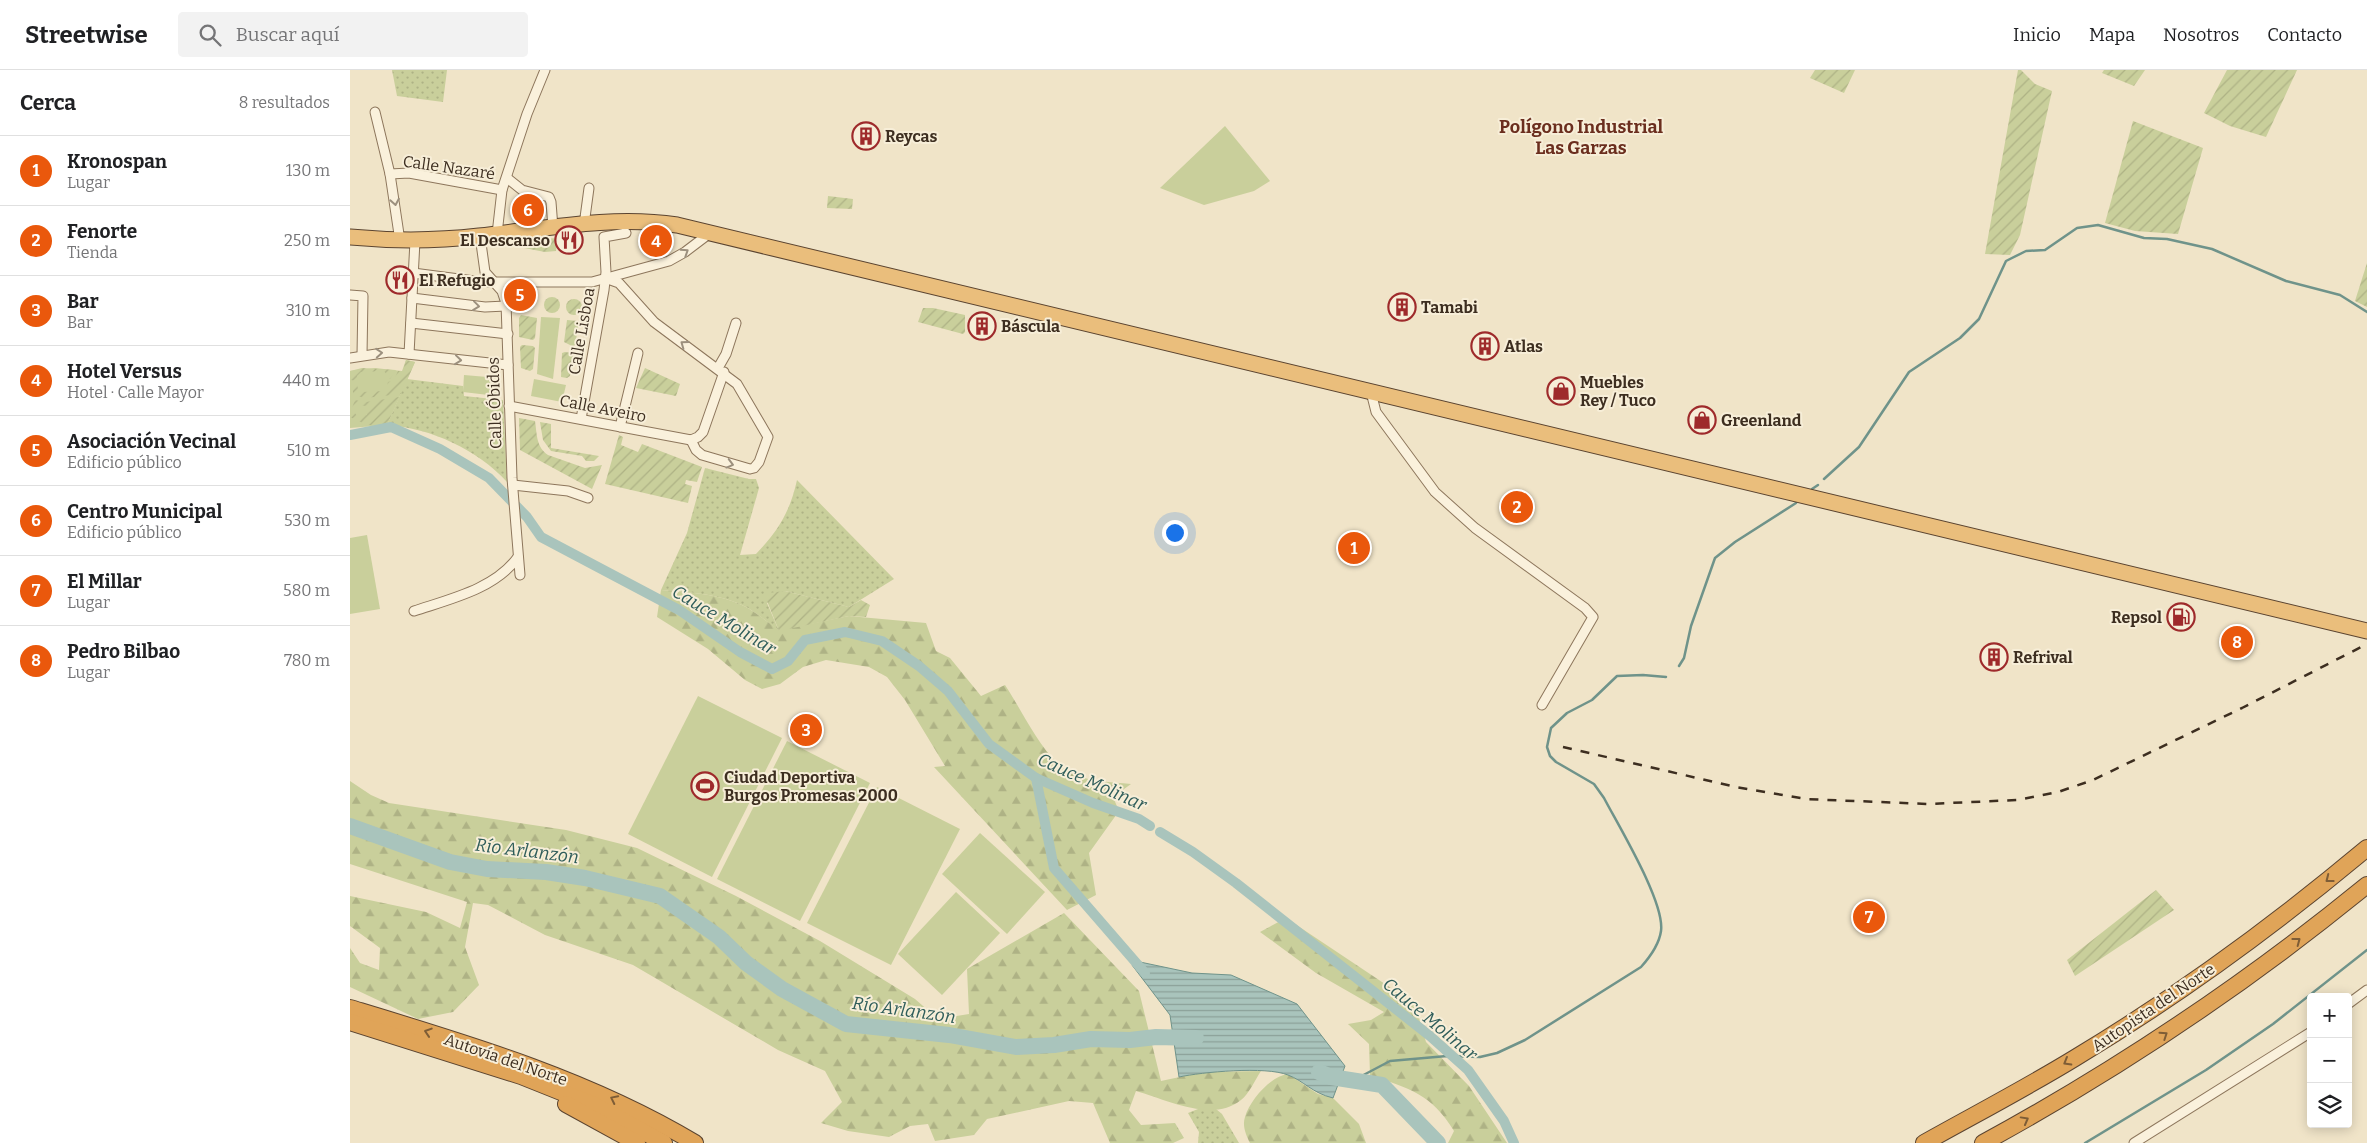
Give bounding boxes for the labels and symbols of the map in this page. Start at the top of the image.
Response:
district label: Polígono Industrial Las Garzas [1499,116,1663,159]
building icon: Reycas [851,121,881,151]
place label: Reycas [885,127,937,146]
street label: Calle Nazaré [402,152,496,183]
pin: 6 [512,191,544,229]
one-way arrow [390,198,400,206]
pin: 4 [640,222,672,260]
restaurant icon: El Descanso [554,225,584,255]
place label: El Descanso [460,231,550,250]
one-way arrow [679,249,688,259]
restaurant icon: El Refugio [385,265,415,295]
place label: El Refugio [419,271,495,290]
pin: 5 [504,276,536,314]
street label: Calle Lisboa [564,286,599,376]
building icon: Tamabi [1387,292,1417,322]
place label: Tamabi [1421,298,1478,317]
one-way arrow [473,300,481,311]
building icon: Báscula [967,311,997,341]
place label: Báscula [1001,317,1060,336]
building icon: Atlas [1470,331,1500,361]
place label: Atlas [1504,337,1543,356]
one-way arrow [680,341,690,350]
one-way arrow [376,347,384,358]
one-way arrow [454,354,462,365]
street label: Calle Óbidos [482,357,506,449]
place label: Muebles Rey / Tuco [1580,373,1656,410]
shop icon: Muebles Rey / Tuco [1546,376,1576,406]
street label: Calle Aveiro [558,391,648,426]
shop icon: Greenland [1687,405,1717,435]
place label: Greenland [1721,411,1802,430]
one-way arrow [726,458,735,469]
pin: 2 [1501,488,1533,526]
your location [1162,520,1188,546]
pin: 1 [1338,529,1370,567]
water label: Cauce Molinar [668,580,780,660]
fuel station icon: Repsol [2166,602,2196,632]
place label: Repsol [2111,608,2162,627]
pin: 8 [2221,623,2253,661]
building icon: Refrival [1979,642,2009,672]
place label: Refrival [2013,648,2073,667]
pin: 3 [790,711,822,749]
water label: Cauce Molinar [1034,748,1150,816]
place label: Ciudad Deportiva Burgos Promesas 2000 [724,768,898,805]
sports icon: Ciudad Deportiva Burgos Promesas 2000 [690,771,720,801]
water label: Río Arlanzón [474,834,580,868]
one-way arrow [2326,874,2335,883]
pin: 7 [1853,898,1885,936]
one-way arrow [2291,939,2300,947]
street label: Autopista del Norte [2088,959,2218,1056]
water label: Cauce Molinar [1378,973,1482,1065]
water label: Río Arlanzón [851,992,957,1028]
one-way arrow [424,1028,433,1038]
street label: Autovía del Norte [442,1029,570,1089]
one-way arrow [2158,1032,2168,1041]
one-way arrow [2064,1056,2073,1066]
one-way arrow [610,1096,619,1106]
one-way arrow [2020,1116,2029,1126]

